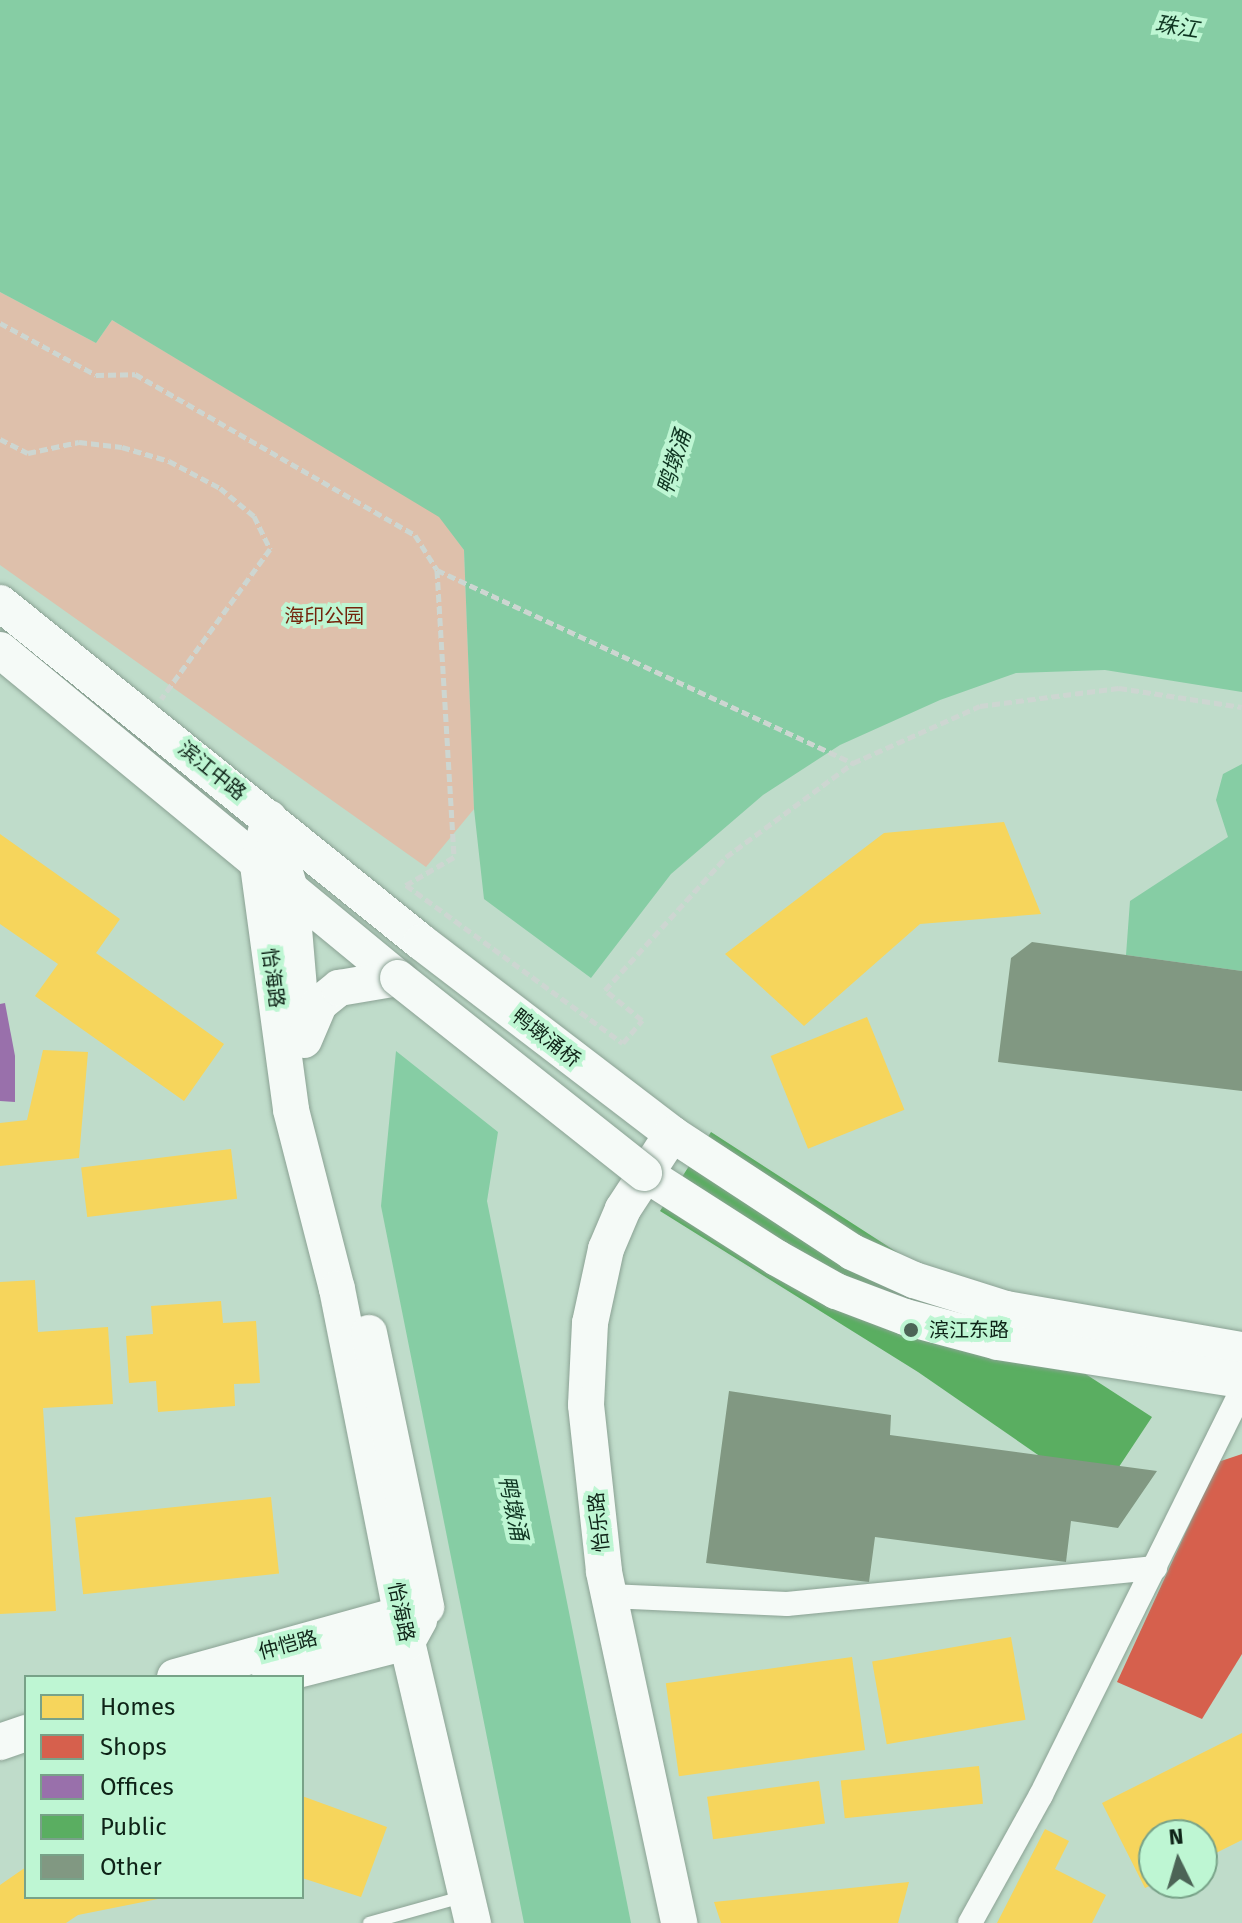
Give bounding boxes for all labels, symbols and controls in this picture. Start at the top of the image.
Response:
water label: 珠江 [1153,11,1201,43]
water label: 鸭墩涌 [652,427,696,497]
park label: 海印公园 [284,604,364,628]
street label: 滨江中路 [173,737,251,805]
street label: 怡海路 [257,947,289,1009]
street label: 鸭墩涌桥 [507,1004,585,1072]
place label: 滨江东路 [929,1318,1009,1342]
marker: 滨江东路 [900,1319,922,1341]
water label: 鸭墩涌 [493,1473,533,1543]
street label: 怡乐路 [584,1491,614,1553]
street label: 怡海路 [383,1580,419,1644]
street label: 仲恺路 [256,1626,320,1664]
legend [24,1675,304,1899]
text: Homes [100,1693,175,1721]
text: Shops [100,1733,167,1761]
text: Offices [100,1773,174,1801]
text: Public [100,1813,167,1841]
north arrow [1138,1819,1218,1899]
text: N [1168,1823,1184,1851]
text: Other [100,1853,162,1881]

